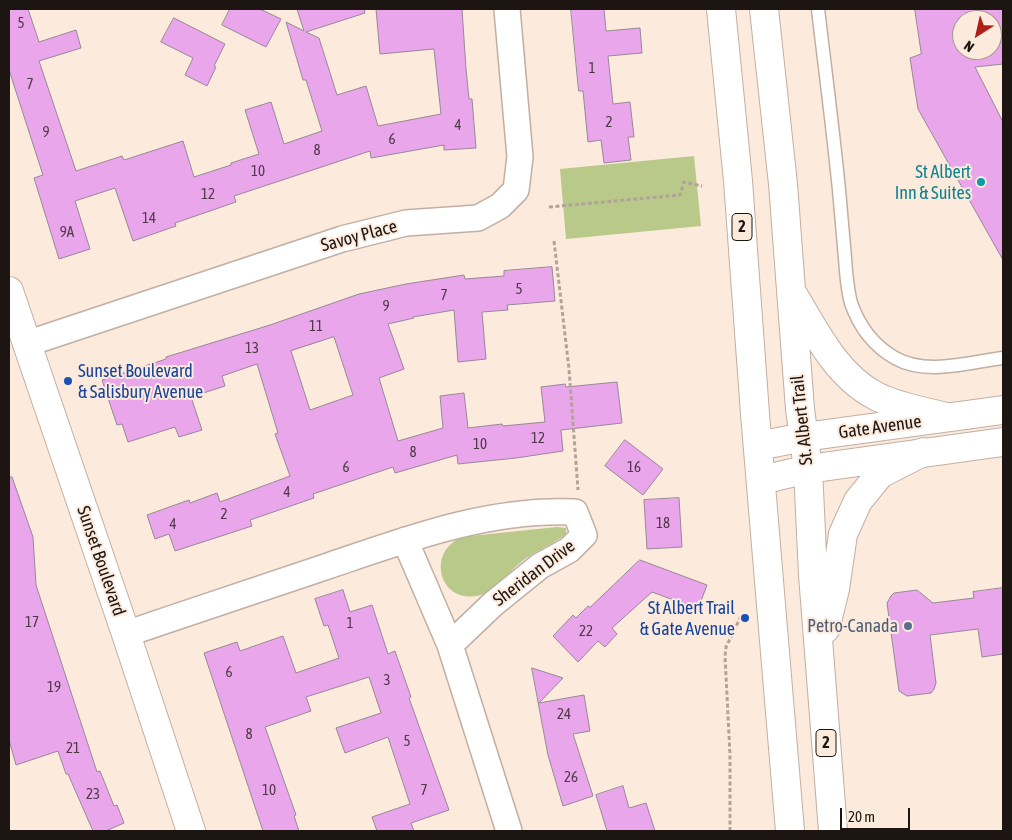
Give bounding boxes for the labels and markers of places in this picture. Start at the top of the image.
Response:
place label: St Albert Inn & Suites [895,161,971,203]
marker: St Albert Inn & Suites [975,176,987,188]
place label: Sunset Boulevard & Salisbury Avenue [78,360,203,402]
marker: Sunset Boulevard & Salisbury Avenue [62,375,74,387]
place label: St Albert Trail & Gate Avenue [640,597,735,640]
marker: St Albert Trail & Gate Avenue [739,612,751,624]
place label: Petro-Canada [807,615,898,637]
marker: Petro-Canada [902,620,914,632]

